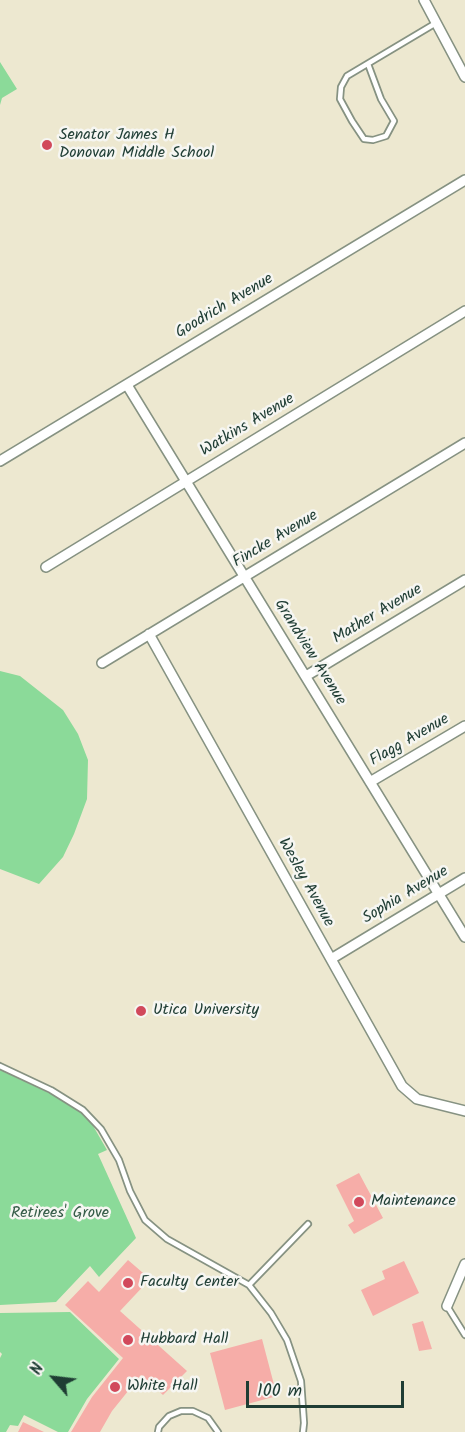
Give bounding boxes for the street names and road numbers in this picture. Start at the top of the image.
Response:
street label: Goodrich Avenue [173,270,277,344]
street label: Watkins Avenue [197,390,299,462]
street label: Fincke Avenue [230,507,322,573]
street label: Mather Avenue [330,581,426,649]
street label: Grandview Avenue [269,597,349,709]
street label: Flagg Avenue [367,711,453,771]
street label: Wesley Avenue [273,835,337,931]
street label: Sophia Avenue [360,863,452,929]

